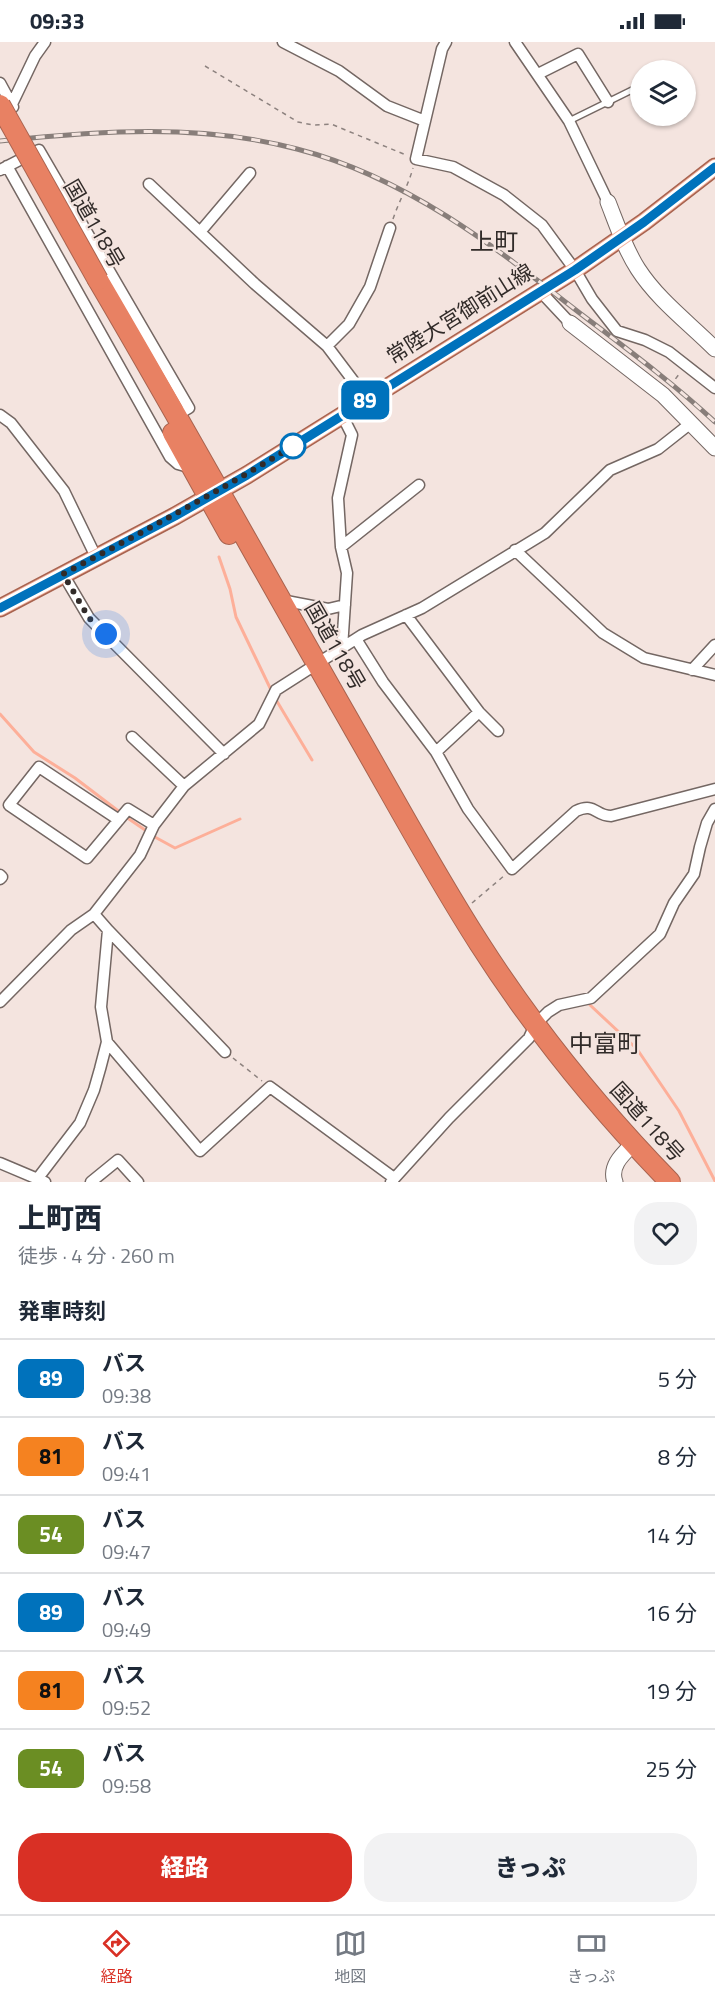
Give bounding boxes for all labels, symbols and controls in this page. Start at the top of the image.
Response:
text: 09:33 [30,4,85,38]
map controls [630,60,696,126]
button: layers [630,60,696,126]
street label: 国道118号 [56,173,133,274]
district label: 上町 [470,223,518,259]
street label: 常陸大宮御前山線 [380,255,539,371]
line badge: 89 [338,380,392,420]
text: 89 [353,384,377,416]
unlabelled marker [280,433,306,459]
street label: 国道118号 [297,595,374,696]
your location [91,619,121,649]
district label: 中富町 [569,1025,641,1061]
street label: 国道118号 [603,1074,693,1169]
text: 上町西 [18,1196,102,1239]
button: heart [634,1202,697,1265]
text: 徒歩 · 4 分 · 260 m [18,1240,175,1271]
text: 発車時刻 [18,1294,106,1328]
text: バス [102,1346,146,1380]
text: 89 [39,1362,63,1394]
text: 5 分 [658,1362,697,1396]
text: 09:38 [102,1380,151,1411]
text: バス [102,1424,146,1458]
text: 81 [39,1440,63,1472]
text: 8 分 [658,1440,697,1474]
text: 09:41 [102,1458,151,1489]
text: バス [102,1502,146,1536]
text: 54 [39,1518,63,1550]
text: 14 分 [646,1518,697,1552]
text: 09:47 [102,1536,151,1567]
text: バス [102,1580,146,1614]
text: 89 [39,1596,63,1628]
text: 16 分 [646,1596,697,1630]
text: 09:49 [102,1614,151,1645]
text: バス [102,1658,146,1692]
text: 81 [39,1674,63,1706]
text: 19 分 [646,1674,697,1708]
text: 09:52 [102,1692,151,1723]
text: バス [102,1736,146,1770]
text: 54 [39,1752,63,1784]
text: 25 分 [646,1752,697,1786]
text: 09:58 [102,1770,151,1801]
button: 経路 [18,1833,352,1902]
button: きっぷ [364,1833,697,1902]
tab: 経路 [100,1927,133,1988]
tab: 地図 [334,1927,367,1988]
tab: きっぷ [567,1927,615,1988]

